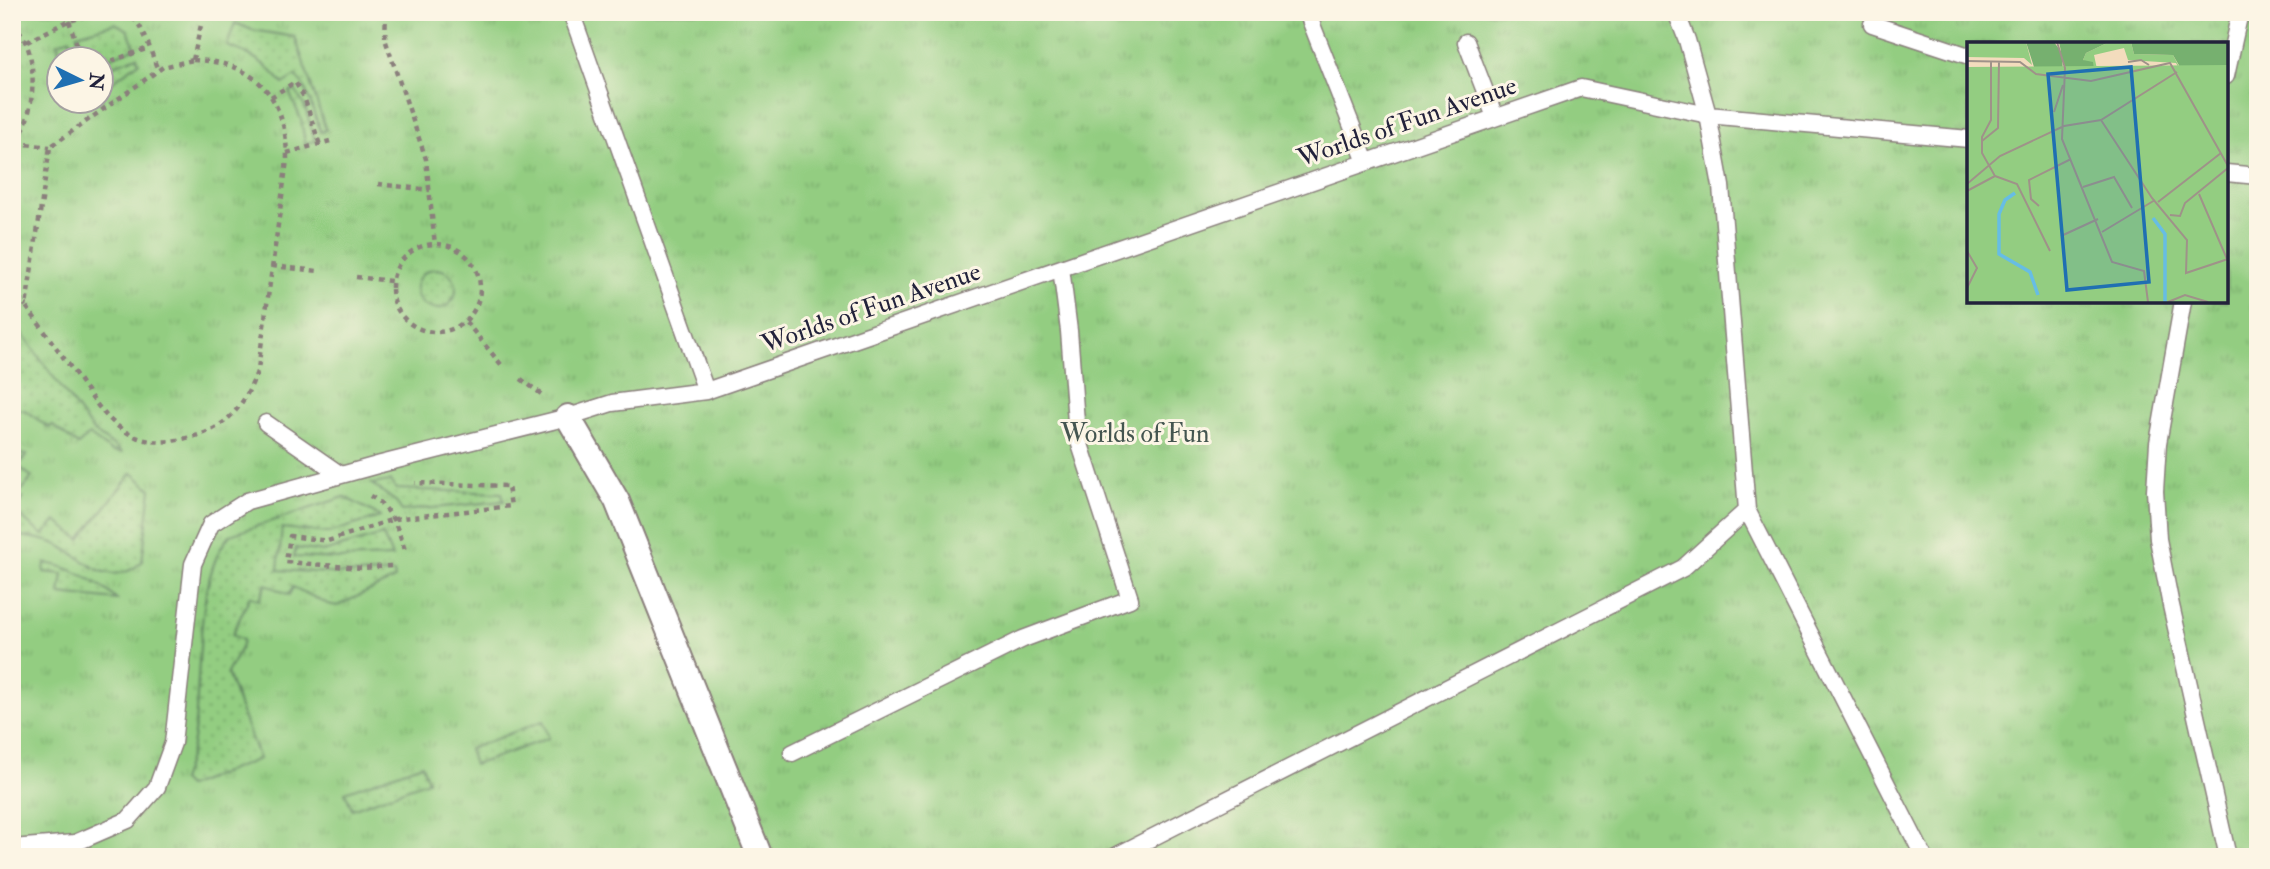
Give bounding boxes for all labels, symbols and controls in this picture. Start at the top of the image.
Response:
inset map [1967,42,2228,303]
north arrow [46,46,116,116]
street label: Worlds of Fun Avenue [1292,69,1521,175]
text: N [83,71,109,92]
street label: Worlds of Fun Avenue [756,255,985,361]
park label: Worlds of Fun [1060,418,1209,450]

